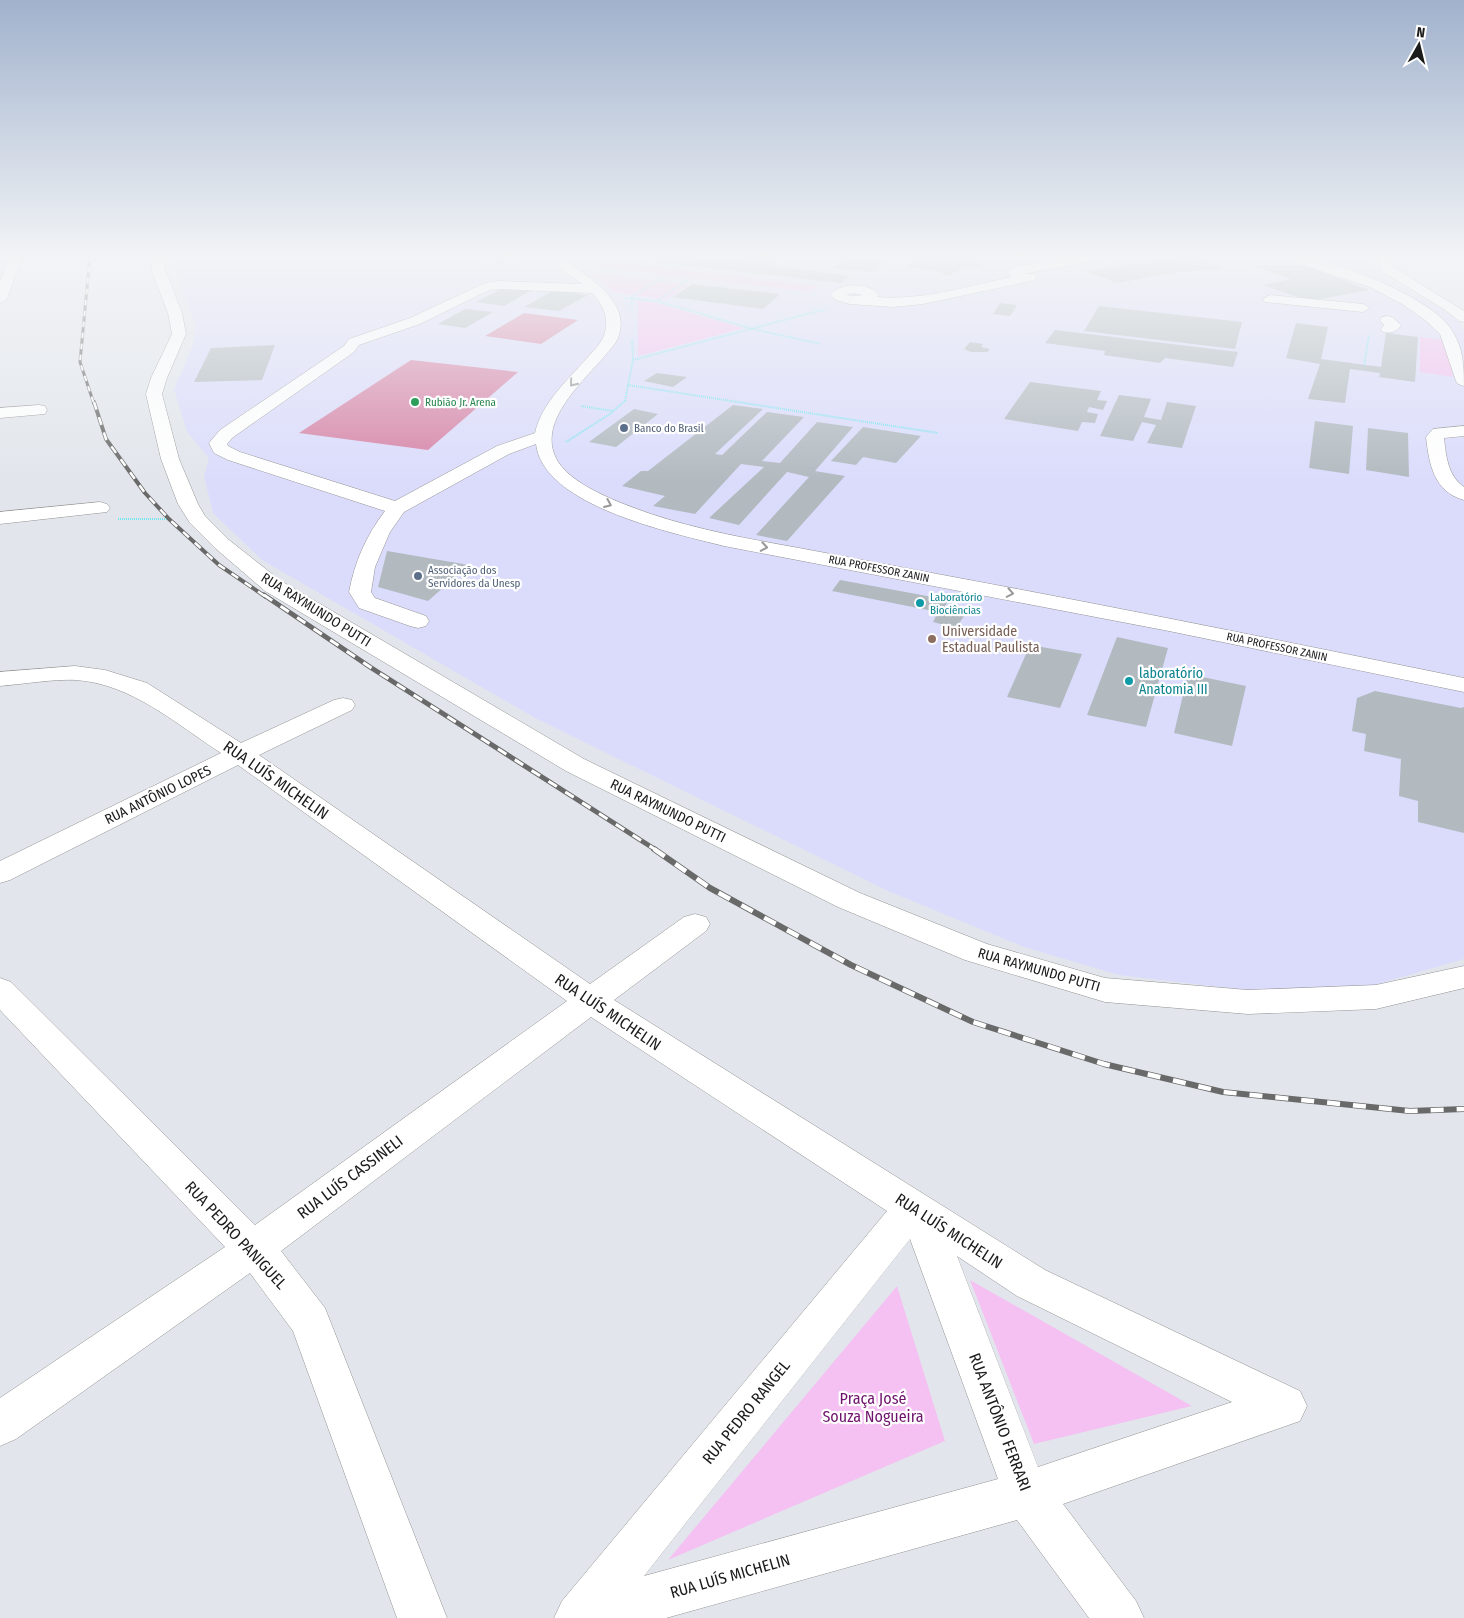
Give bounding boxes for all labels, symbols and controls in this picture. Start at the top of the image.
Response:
north arrow [1394,20,1444,70]
text: N [1415,24,1426,42]
one-way arrow [571,377,579,386]
marker: Rubião Jr. Arena [409,396,421,408]
place label: Rubião Jr. Arena [425,396,496,409]
marker: Banco do Brasil [618,422,630,434]
place label: Banco do Brasil [634,422,704,435]
one-way arrow [603,498,612,508]
one-way arrow [760,541,768,552]
street label: RUA PROFESSOR ZANIN [827,553,931,585]
place label: Associação dos Servidores da Unesp [428,564,521,590]
street label: RUA RAYMUNDO PUTTI [258,569,374,651]
marker: Associação dos Servidores da Unesp [412,570,424,582]
one-way arrow [1005,587,1014,598]
place label: Laboratório Biociências [930,591,983,617]
marker: Laboratório Biociências [914,597,926,609]
place label: Universidade Estadual Paulista [942,623,1040,656]
street label: RUA PROFESSOR ZANIN [1225,630,1329,664]
marker: Universidade Estadual Paulista [926,633,938,645]
place label: laboratório Anatomia III [1139,665,1208,698]
marker: laboratório Anatomia III [1123,675,1135,687]
street label: RUA LUÍS MICHELIN [220,737,332,823]
street label: RUA ANTÔNIO LOPES [102,761,214,828]
street label: RUA RAYMUNDO PUTTI [607,776,729,846]
street label: RUA RAYMUNDO PUTTI [976,944,1102,996]
street label: RUA LUÍS MICHELIN [551,969,665,1055]
street label: RUA LUÍS CASSINELI [294,1131,406,1223]
street label: RUA PEDRO PANIGUEL [181,1177,291,1293]
street label: RUA LUÍS MICHELIN [892,1189,1006,1273]
street label: RUA ANTÔNIO FERRARI [965,1350,1036,1494]
street label: RUA PEDRO RANGEL [698,1356,794,1468]
park label: Praça José Souza Nogueira [822,1389,924,1426]
street label: RUA LUÍS MICHELIN [668,1550,792,1602]

